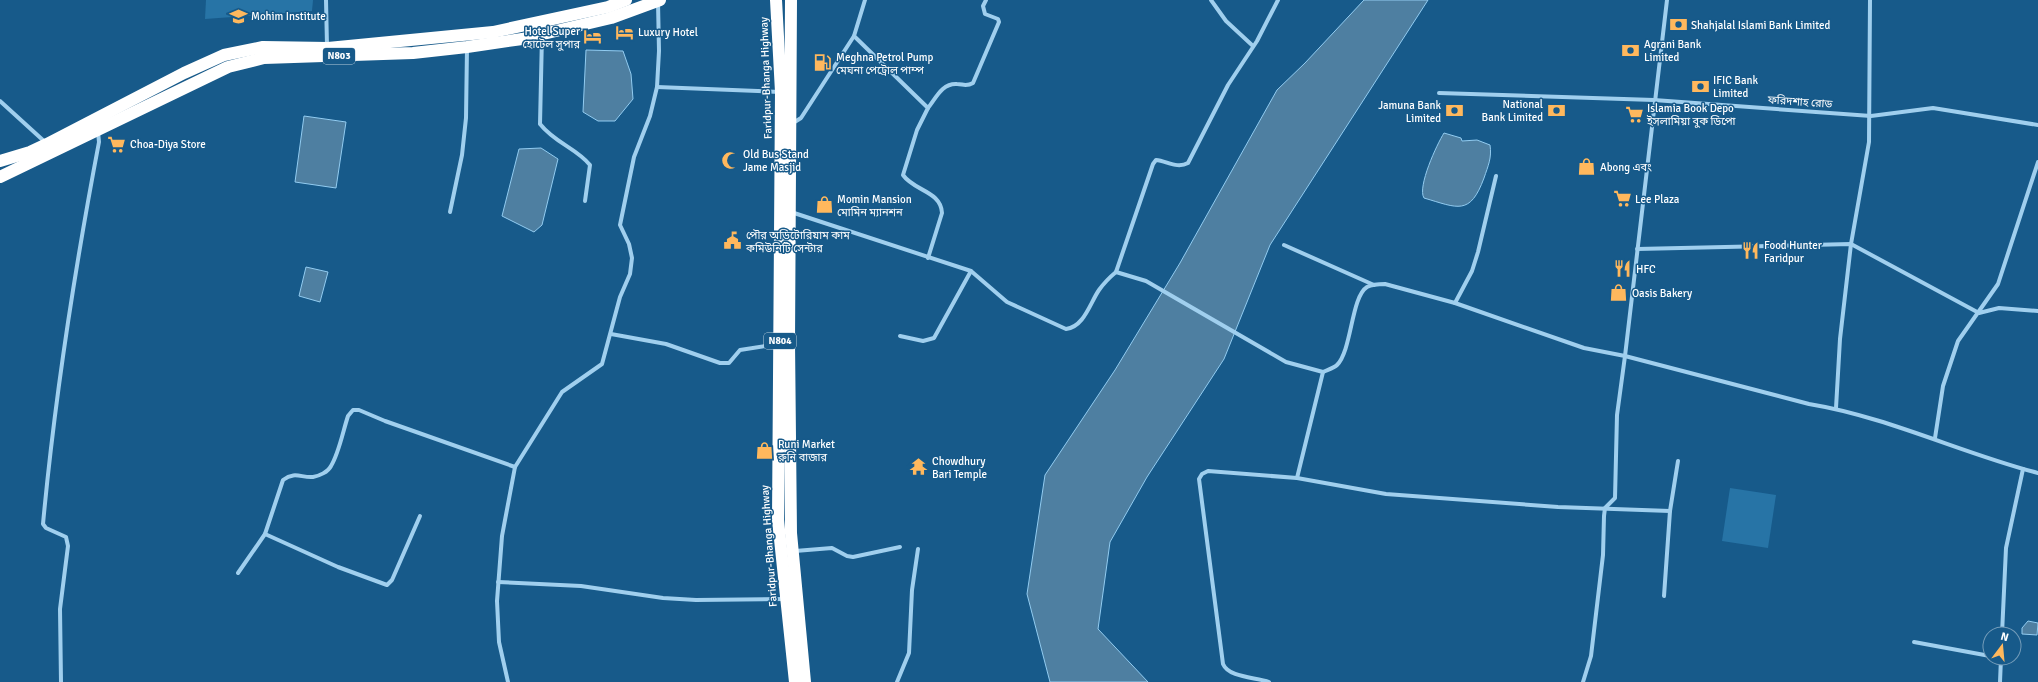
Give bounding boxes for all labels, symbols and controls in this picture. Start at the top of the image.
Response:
school or university icon: Mohim Institute [228,6,248,26]
place label: Mohim Institute [251,10,326,23]
bank icon: Shahjalal Islami Bank Limited [1668,15,1688,35]
street label: Faridpur-Bhanga Highway [757,16,775,139]
place label: Shahjalal Islami Bank Limited [1691,19,1830,32]
hotel icon: Luxury Hotel [615,22,635,42]
place label: Hotel Super হোটেল সুপার [523,25,580,51]
place label: Luxury Hotel [638,26,698,39]
hotel icon: Hotel Super হোটেল সুপার [583,27,603,47]
place label: Agrani Bank Limited [1644,38,1702,64]
bank icon: Agrani Bank Limited [1621,40,1641,60]
road number: N803 [323,48,355,64]
place label: Meghna Petrol Pump মেঘনা পেট্রোল পাম্প [836,51,934,77]
fuel station icon: Meghna Petrol Pump মেঘনা পেট্রোল পাম্প [813,53,833,73]
place label: IFIC Bank Limited [1713,74,1758,100]
bank icon: IFIC Bank Limited [1690,76,1710,96]
street label: ফরিদশাহ রোড [1766,93,1833,111]
place label: National Bank Limited [1482,98,1543,124]
place label: Jamuna Bank Limited [1378,99,1441,125]
bank icon: National Bank Limited [1546,100,1566,120]
bank icon: Jamuna Bank Limited [1444,101,1464,121]
place label: Islamia Book Depo ইসলামিয়া বুক ডিপো [1646,102,1737,128]
supermarket icon: Islamia Book Depo ইসলামিয়া বুক ডিপো [1624,104,1644,124]
supermarket icon: Choa-Diya Store [107,134,127,154]
place label: Choa-Diya Store [130,138,206,151]
place label: Old Bus Stand Jame Masjid [743,148,809,174]
mosque icon: Old Bus Stand Jame Masjid [720,150,740,170]
shop icon: Abong এবং [1577,157,1597,177]
place label: Abong এবং [1600,161,1652,174]
supermarket icon: Lee Plaza [1612,189,1632,209]
place label: Momin Mansion মোমিন ম্যানশন [837,193,912,219]
place label: Lee Plaza [1635,193,1680,206]
shop icon: Momin Mansion মোমিন ম্যানশন [814,195,834,215]
place label: পৌর অডিটোরিয়াম কাম কমিউনিটি সেন্টার [745,229,850,255]
public building icon: পৌর অডিটোরিয়াম কাম কমিউনিটি সেন্টার [723,231,743,251]
place label: Food Hunter Faridpur [1764,239,1822,265]
restaurant icon: Food Hunter Faridpur [1741,241,1761,261]
restaurant icon: HFC [1613,259,1633,279]
place label: HFC [1636,263,1656,276]
shop icon: Oasis Bakery [1609,283,1629,303]
place label: Oasis Bakery [1632,287,1693,300]
road number: N804 [764,333,796,349]
place label: Runi Market রুনি বাজার [777,438,835,464]
shop icon: Runi Market রুনি বাজার [755,440,775,460]
place label: Chowdhury Bari Temple [932,455,987,481]
temple icon: Chowdhury Bari Temple [909,457,929,477]
street label: Faridpur-Bhanga Highway [758,484,780,607]
north arrow [1982,626,2022,666]
text: N [1999,630,2010,644]

